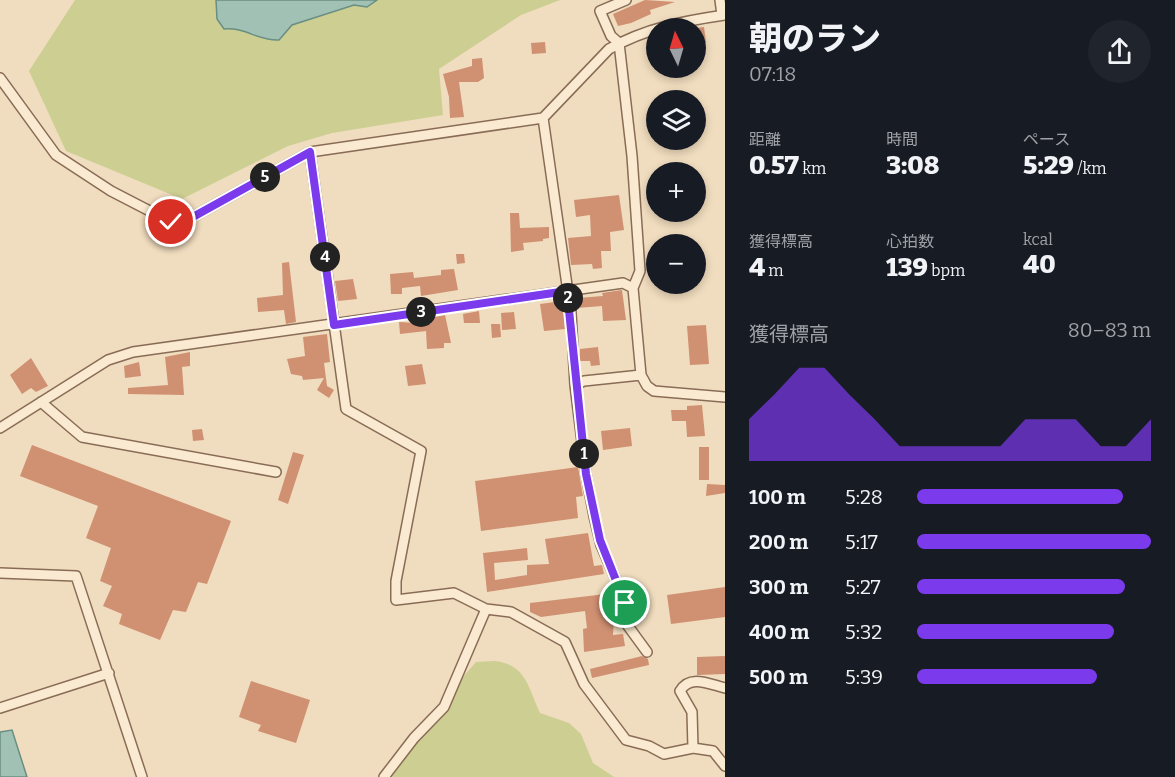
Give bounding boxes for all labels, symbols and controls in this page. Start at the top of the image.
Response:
north arrow [646,18,706,78]
map controls [646,18,706,294]
text: 朝のラン [749,19,881,59]
button: share [1088,20,1151,83]
text: 07:18 [749,62,796,86]
button: layers [646,90,706,150]
text: 距離 [749,130,781,149]
text: 時間 [886,130,918,149]
text: ペース [1023,130,1070,149]
text: 0.57 [749,150,799,181]
text: 3:08 [886,150,939,181]
text: 5:29 [1023,150,1074,181]
text: km [799,159,826,178]
text: /km [1074,159,1107,178]
pin: 5 [250,162,280,192]
button: + [646,162,706,222]
text: 5 [261,167,269,186]
pin [145,196,196,247]
icon: check [154,205,187,238]
text: kcal [1023,230,1053,249]
text: 獲得標高 [749,232,813,251]
text: 心拍数 [886,232,934,251]
button: − [646,234,706,294]
pin: 4 [310,242,340,272]
text: 4 [320,247,330,266]
text: 40 [1023,249,1056,280]
text: 4 [749,252,765,283]
text: 139 [886,252,928,283]
text: m [765,261,784,280]
text: bpm [928,261,965,280]
pin: 2 [553,283,583,313]
text: 2 [563,288,573,307]
pin: 3 [406,297,436,327]
text: 3 [416,302,426,321]
text: 80–83 m [1068,318,1151,342]
text: 獲得標高 [749,322,829,346]
pin: 1 [569,439,599,469]
text: 1 [581,444,587,463]
text: 100 m [749,485,806,509]
text: 5:28 [845,485,883,509]
text: 200 m [749,530,808,554]
text: 5:17 [845,530,878,554]
text: 300 m [749,575,809,599]
text: 5:27 [845,575,881,599]
pin [599,577,650,628]
icon: arrive [608,586,641,619]
text: 400 m [749,620,809,644]
text: 5:32 [845,620,882,644]
text: 500 m [749,665,808,689]
text: 5:39 [845,665,883,689]

